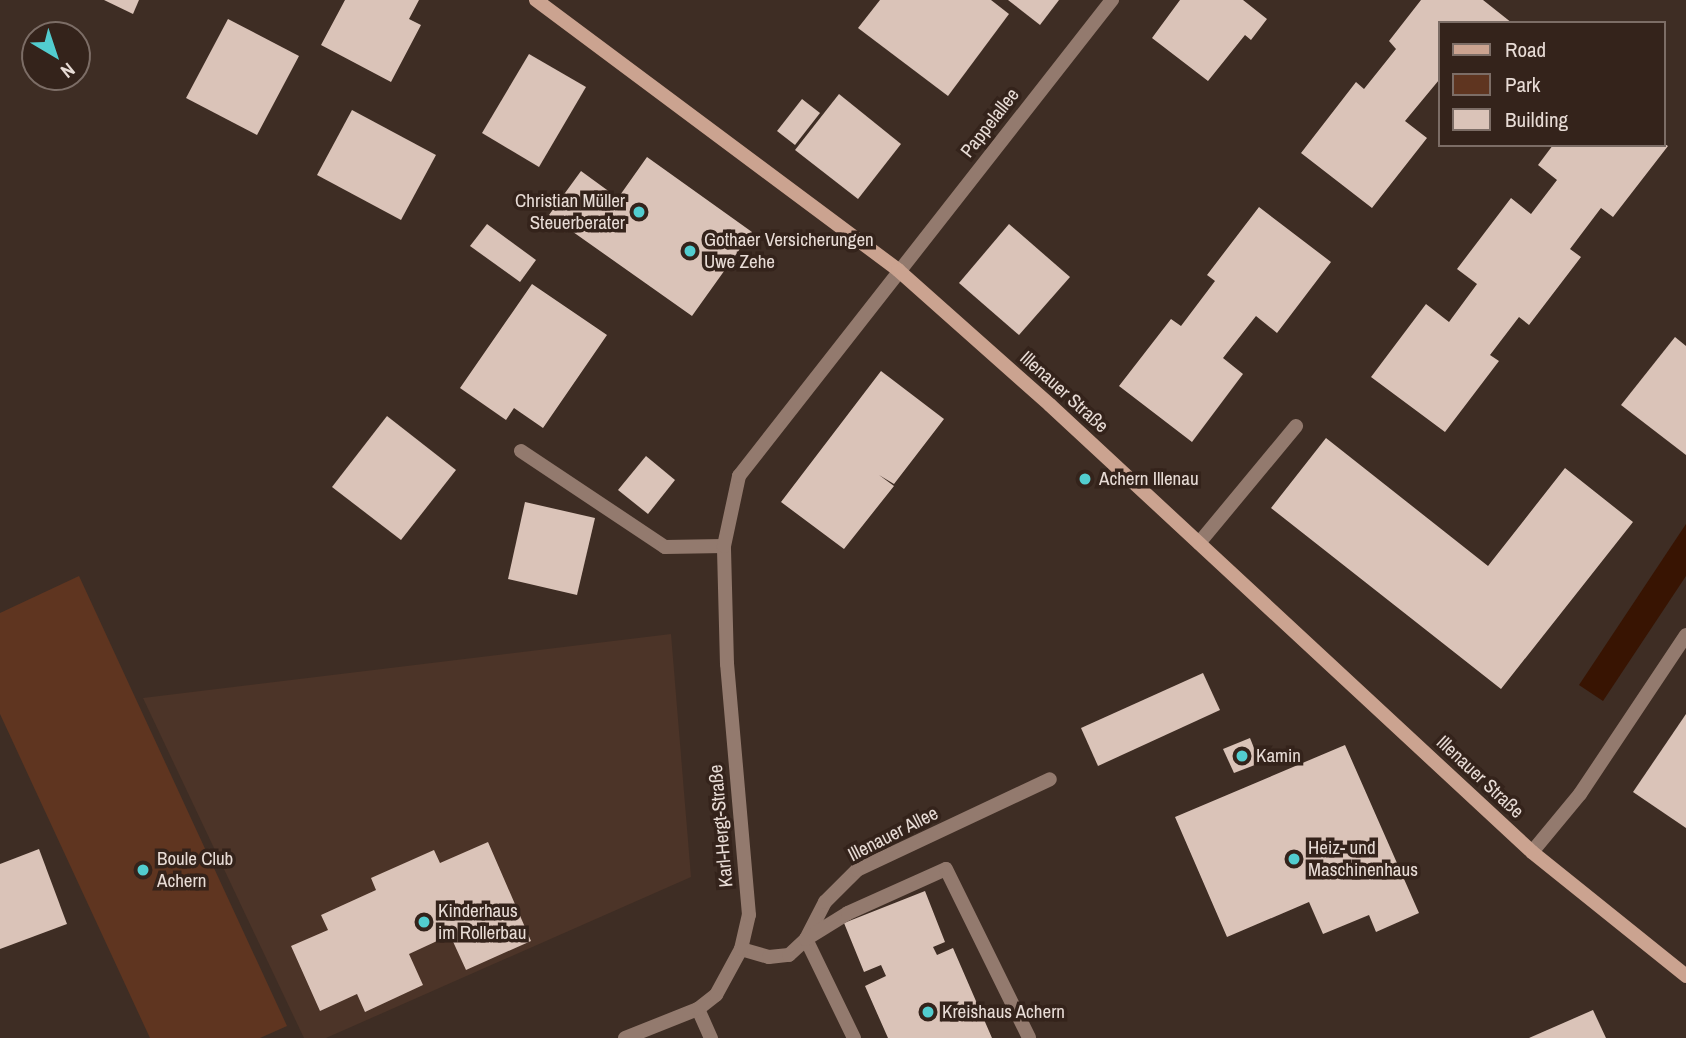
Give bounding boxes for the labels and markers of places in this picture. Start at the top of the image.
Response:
place label: Christian Müller Steuerberater [515,190,625,234]
marker: Christian Müller Steuerberater [631,204,647,220]
place label: Gothaer Versicherungen Uwe Zehe [704,229,874,273]
marker: Gothaer Versicherungen Uwe Zehe [682,243,698,259]
place label: Achern Illenau [1099,468,1199,490]
marker: Achern Illenau [1077,471,1093,487]
place label: Kamin [1256,745,1301,767]
marker: Kamin [1234,748,1250,764]
place label: Heiz- und Maschinenhaus [1308,837,1418,881]
place label: Boule Club Achern [157,848,233,892]
marker: Heiz- und Maschinenhaus [1286,851,1302,867]
marker: Boule Club Achern [135,862,151,878]
place label: Kinderhaus im Rollerbau [438,900,526,944]
marker: Kinderhaus im Rollerbau [416,914,432,930]
place label: Kreishaus Achern [942,1001,1066,1023]
marker: Kreishaus Achern [920,1004,936,1020]

